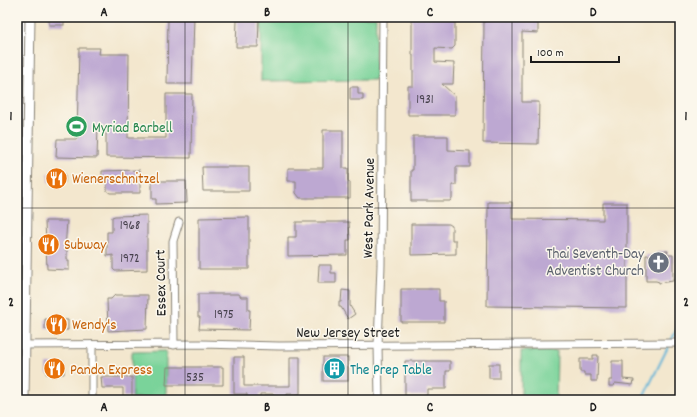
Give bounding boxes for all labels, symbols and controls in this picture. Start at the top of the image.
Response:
text: A [100,4,108,23]
text: B [264,4,270,23]
text: C [427,4,434,23]
text: D [590,4,597,23]
scale bar [531,38,619,64]
text: 100 m [537,45,564,62]
house number: 1931 [416,91,434,110]
text: 1 [10,108,13,127]
text: 1 [685,108,688,127]
sports icon: Myriad Barbell [64,114,90,140]
place label: Myriad Barbell [92,118,173,140]
street label: West Park Avenue [358,157,382,258]
restaurant icon: Wienerschnitzel [44,165,70,191]
place label: Wienerschnitzel [72,169,160,191]
house number: 1968 [120,217,140,236]
restaurant icon: Subway [36,231,62,257]
place label: Subway [64,235,107,257]
place label: Thai Seventh-Day Adventist Church [546,244,645,283]
street label: Essex Court [150,249,174,317]
church icon: Thai Seventh-Day Adventist Church [646,249,672,275]
house number: 1972 [120,250,140,269]
text: 2 [8,294,14,313]
text: 2 [683,294,689,313]
house number: 1975 [214,306,234,325]
restaurant icon: Wendy's [44,311,70,337]
place label: Wendy's [72,315,117,337]
street label: New Jersey Street [296,323,400,345]
restaurant icon: Panda Express [42,356,68,382]
building icon: The Prep Table [322,356,348,382]
place label: Panda Express [70,360,152,382]
place label: The Prep Table [350,360,432,382]
house number: 535 [186,369,204,388]
text: A [100,399,108,417]
text: B [264,399,270,417]
text: C [427,399,434,417]
text: D [590,399,597,417]

